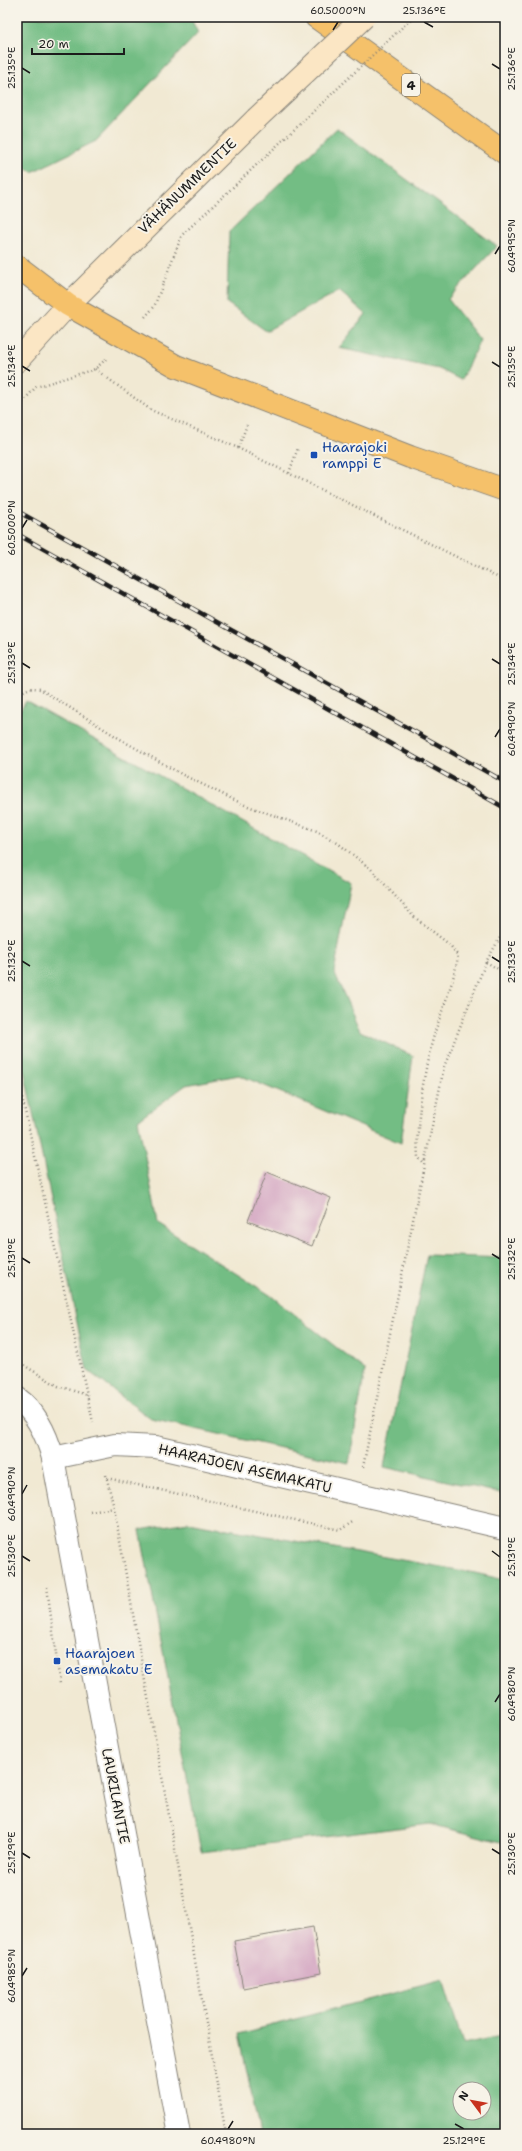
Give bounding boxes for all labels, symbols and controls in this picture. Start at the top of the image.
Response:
text: 60.5000°N [310,4,366,17]
text: 25.136°E [402,4,446,17]
scale bar [32,30,124,56]
text: 20 m [38,36,69,52]
text: 25.135°E [5,47,18,89]
text: 25.136°E [505,47,518,91]
road number: 4 [402,74,420,96]
street label: VÄHÄNUMMENTIE [134,134,240,238]
text: 60.4995°N [505,219,518,273]
text: 25.134°E [5,344,18,388]
text: 25.135°E [505,346,518,388]
place label: Haarajoki ramppi E [322,438,387,472]
marker: Haarajoki ramppi E [309,450,319,460]
text: 60.5000°N [5,500,18,556]
text: 25.133°E [5,641,18,685]
text: 25.134°E [505,642,518,686]
text: 60.4990°N [505,702,518,756]
text: 25.132°E [5,940,18,982]
text: 25.133°E [505,940,518,984]
text: 25.131°E [5,1238,18,1278]
text: 25.132°E [505,1238,518,1280]
street label: HAARAJOEN ASEMAKATU [157,1439,333,1497]
text: 60.4990°N [5,1467,18,1521]
text: 25.130°E [5,1534,18,1578]
text: 25.131°E [505,1537,518,1577]
place label: Haarajoen asemakatu E [65,1644,153,1678]
marker: Haarajoen asemakatu E [52,1656,62,1666]
text: 60.4980°N [505,1667,518,1721]
street label: LAURILANTIE [98,1747,134,1846]
text: 25.129°E [5,1831,18,1875]
text: 25.130°E [505,1832,518,1876]
text: 60.4985°N [5,1949,18,2003]
north arrow [452,2081,492,2121]
text: N [455,2088,473,2104]
text: 60.4980°N [201,2134,255,2147]
text: 25.129°E [442,2134,486,2147]

